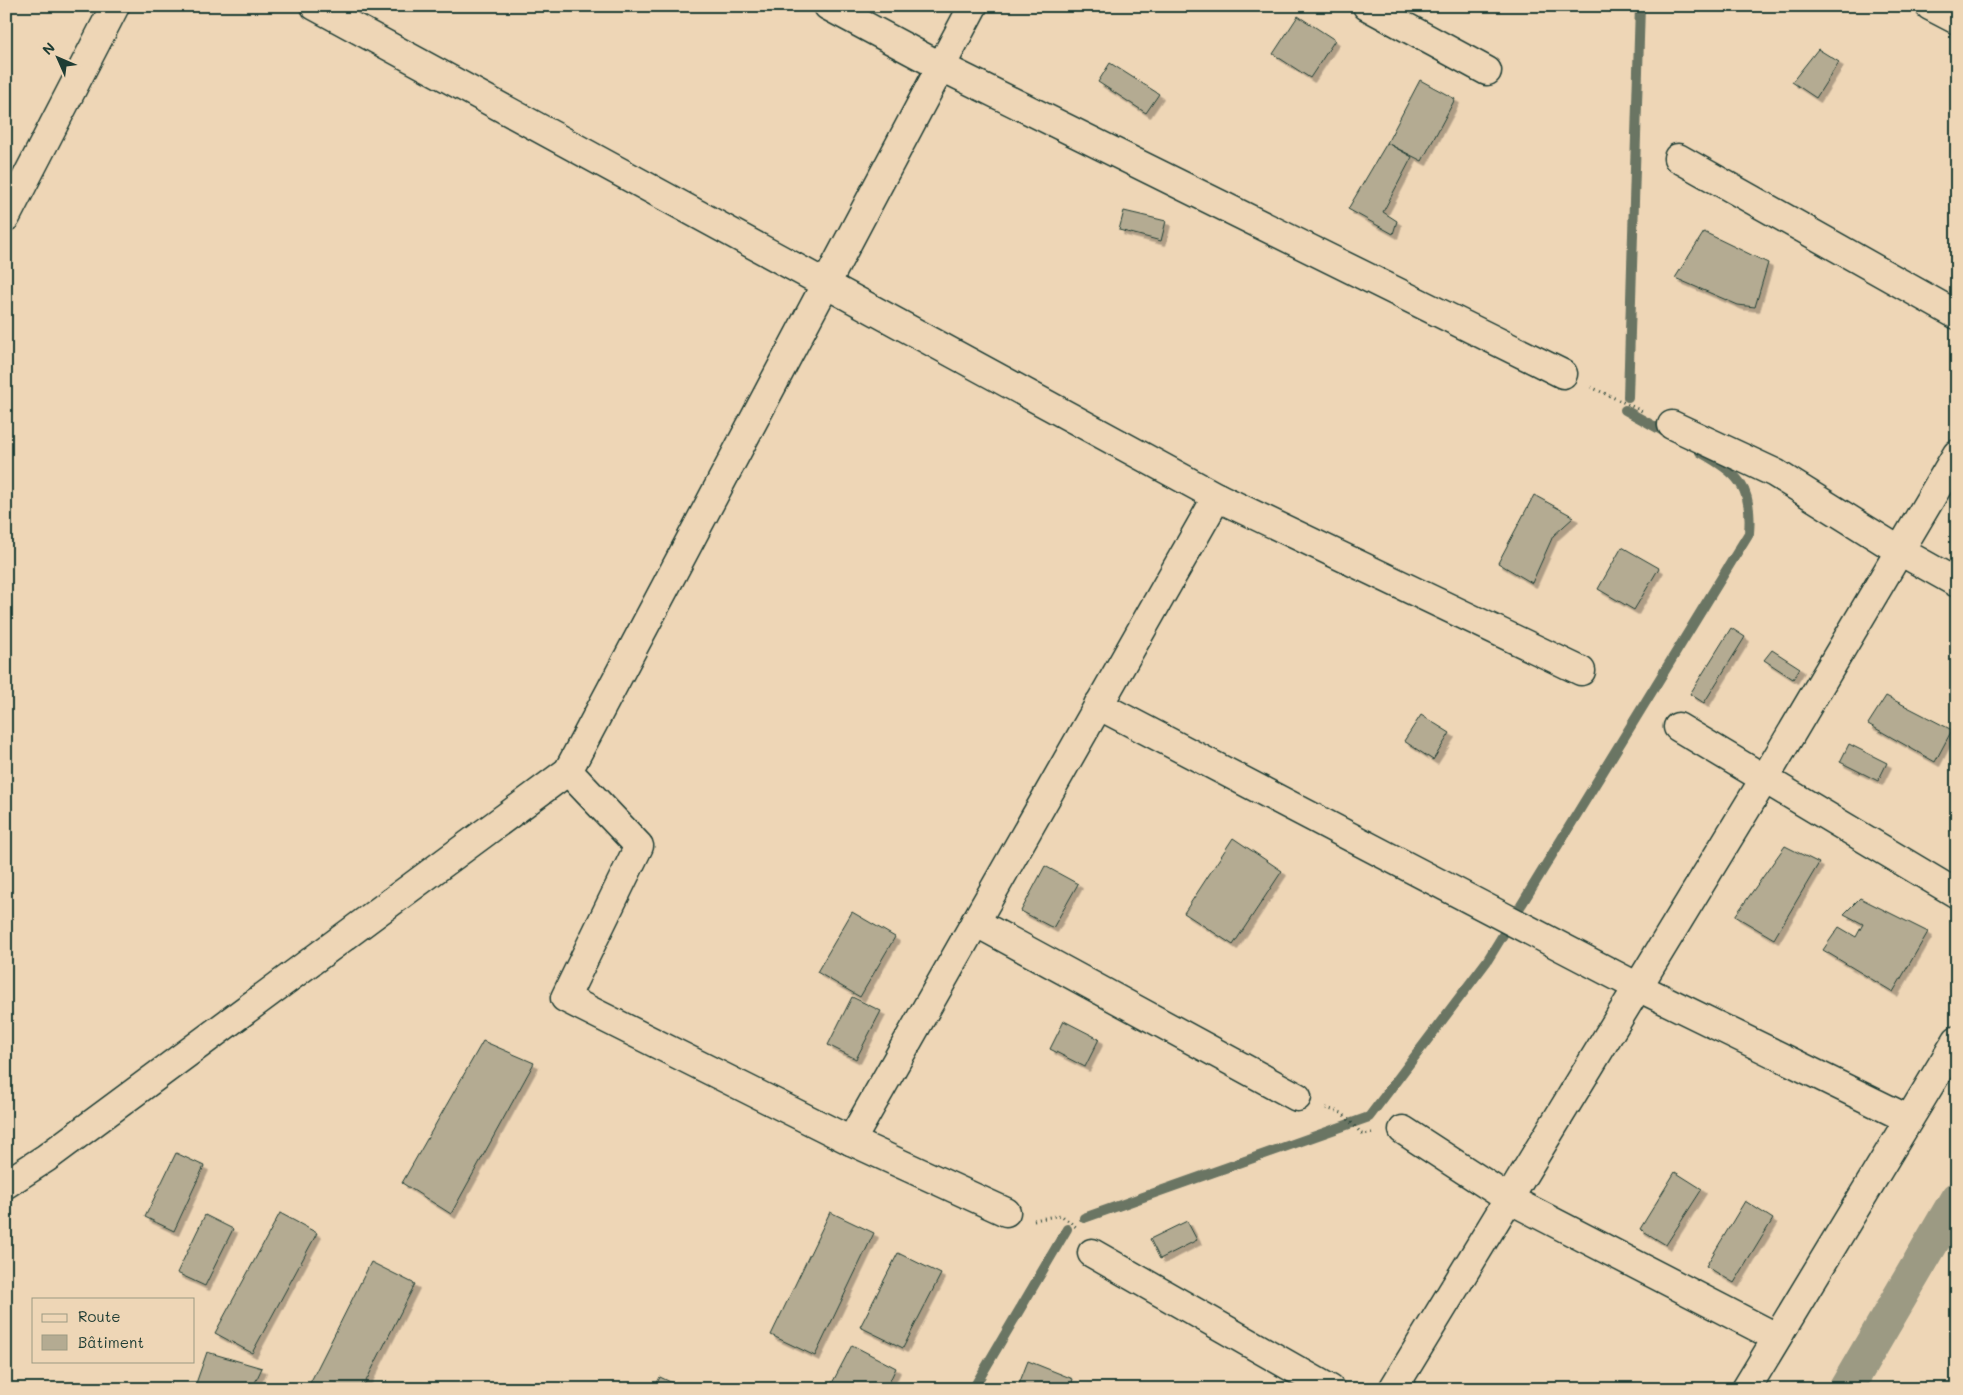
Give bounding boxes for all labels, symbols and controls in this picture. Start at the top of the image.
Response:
north arrow [32,32,82,82]
text: N [38,38,59,59]
legend [32,1298,195,1362]
text: Route [78,1306,121,1326]
text: Bâtiment [78,1332,144,1352]

